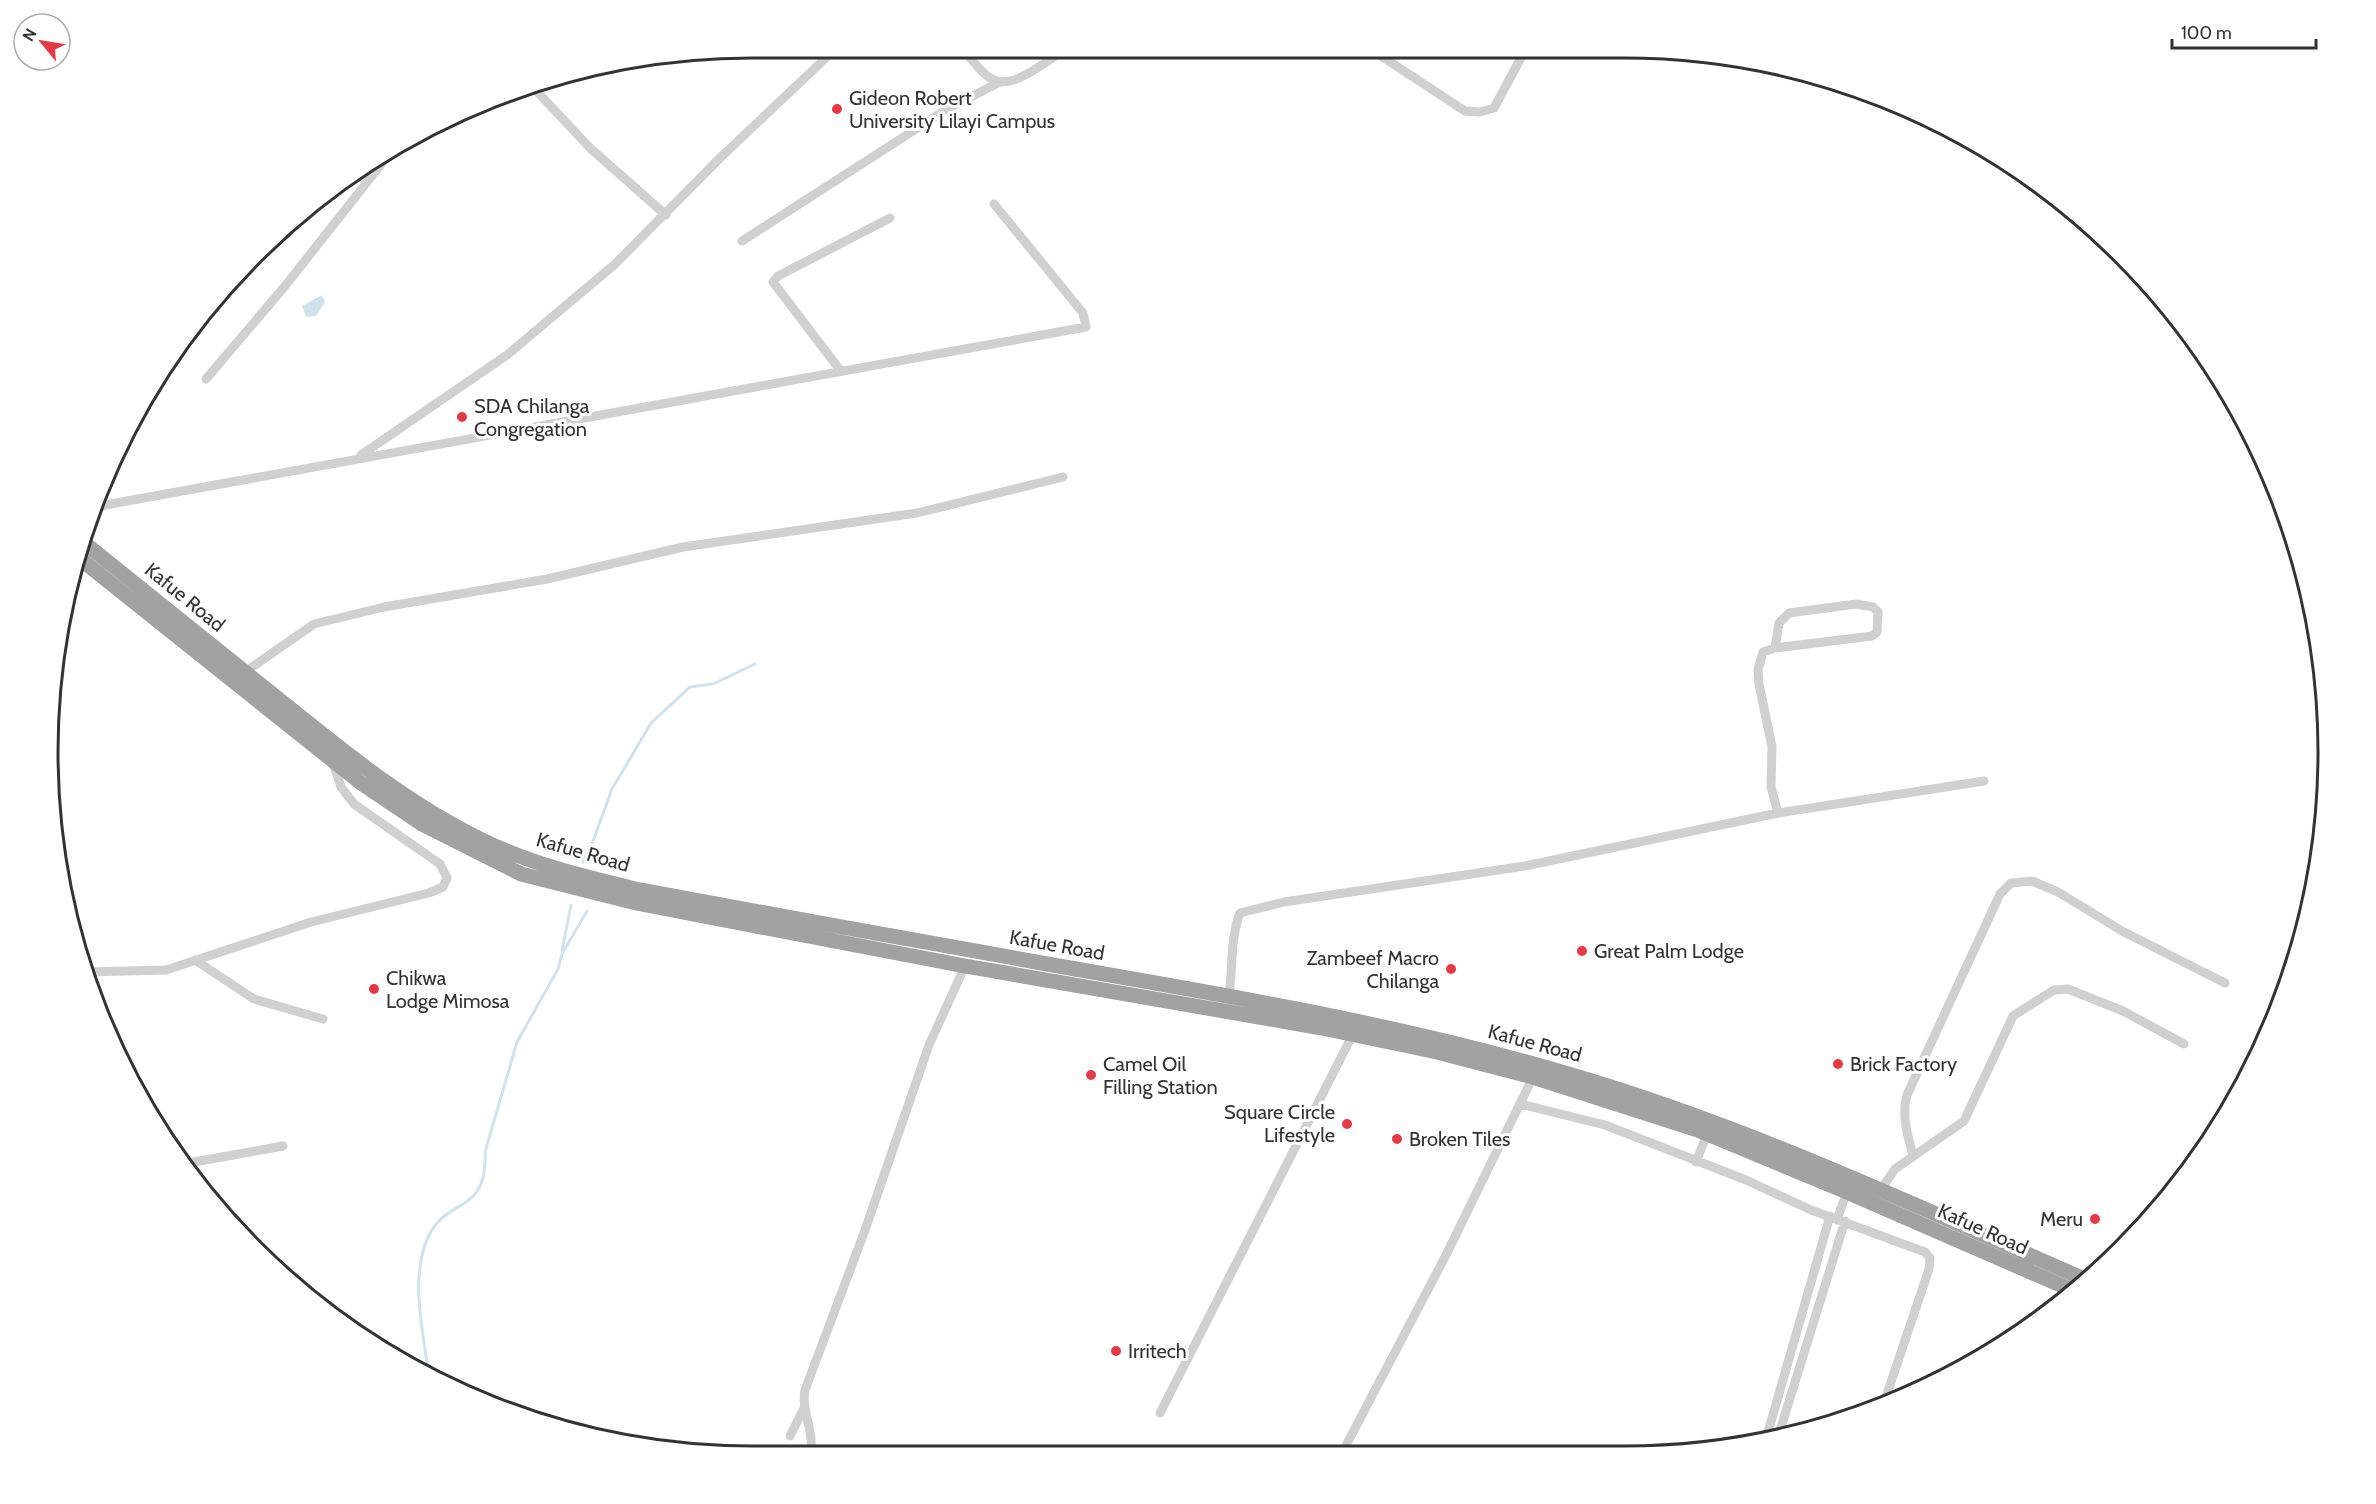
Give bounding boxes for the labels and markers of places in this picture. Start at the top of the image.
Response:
place label: Gideon Robert University Lilayi Campus [849,86,1055,133]
marker: Gideon Robert University Lilayi Campus [830,102,844,116]
place label: SDA Chilanga Congregation [474,394,590,441]
marker: SDA Chilanga Congregation [455,410,469,424]
place label: Great Palm Lodge [1594,939,1744,963]
marker: Great Palm Lodge [1575,944,1589,958]
place label: Zambeef Macro Chilanga [1307,946,1439,993]
marker: Zambeef Macro Chilanga [1444,962,1458,976]
place label: Chikwa Lodge Mimosa [386,966,510,1013]
marker: Chikwa Lodge Mimosa [367,982,381,996]
place label: Camel Oil Filling Station [1103,1052,1218,1099]
place label: Brick Factory [1850,1052,1957,1076]
marker: Brick Factory [1831,1057,1845,1071]
marker: Camel Oil Filling Station [1084,1068,1098,1082]
place label: Square Circle Lifestyle [1224,1100,1335,1147]
marker: Square Circle Lifestyle [1340,1117,1354,1131]
place label: Broken Tiles [1409,1127,1510,1151]
marker: Broken Tiles [1390,1132,1404,1146]
place label: Meru [2040,1207,2083,1231]
marker: Meru [2088,1212,2102,1226]
place label: Irritech [1128,1339,1187,1363]
marker: Irritech [1109,1344,1123,1358]

